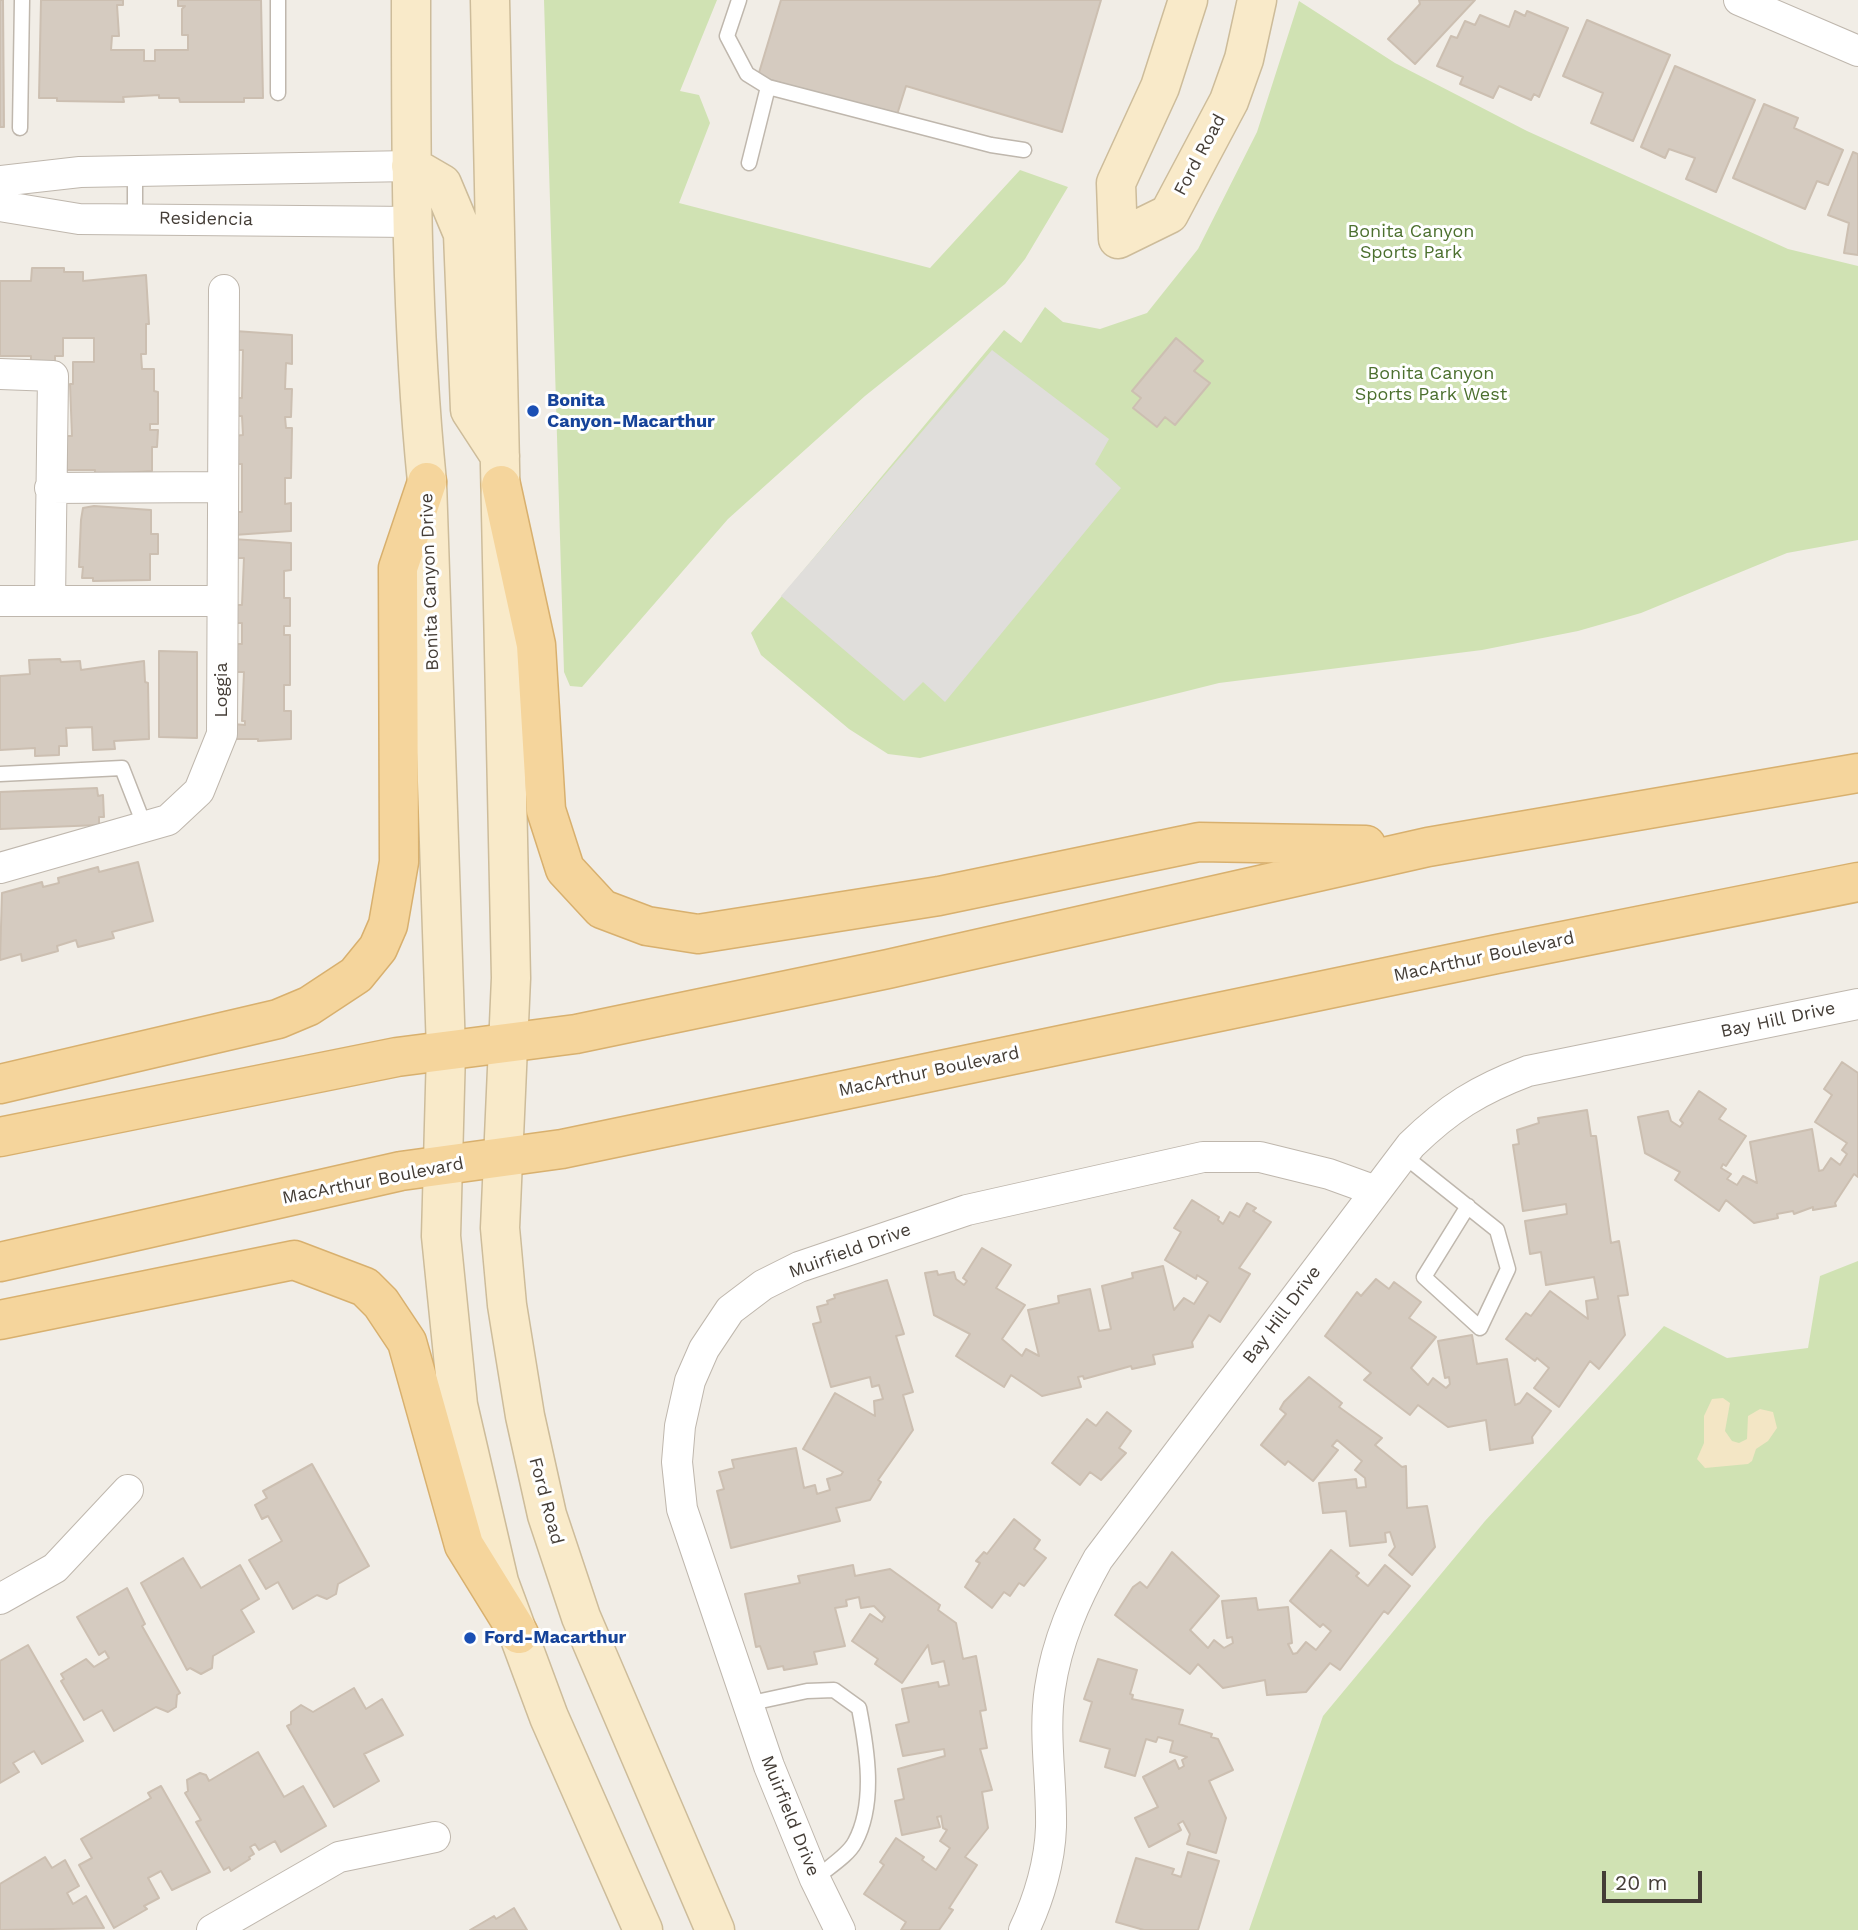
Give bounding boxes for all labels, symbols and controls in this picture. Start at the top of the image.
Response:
street label: Ford Road [1170,111,1230,199]
street label: Residencia [159,207,253,231]
park label: Bonita Canyon Sports Park [1347,221,1475,264]
park label: Bonita Canyon Sports Park West [1355,363,1507,406]
place label: Bonita Canyon-Macarthur [547,390,715,432]
marker: Bonita Canyon-Macarthur [525,403,541,419]
street label: Bonita Canyon Drive [416,493,444,671]
street label: Loggia [211,662,233,718]
street label: MacArthur Boulevard [1392,927,1576,987]
street label: Bay Hill Drive [1719,997,1837,1043]
street label: MacArthur Boulevard [837,1042,1021,1102]
street label: MacArthur Boulevard [280,1153,466,1209]
street label: Muirfield Drive [786,1219,914,1283]
street label: Bay Hill Drive [1238,1262,1326,1368]
street label: Ford Road [524,1455,568,1547]
place label: Ford-Macarthur [484,1627,626,1649]
marker: Ford-Macarthur [462,1630,478,1646]
street label: Muirfield Drive [756,1752,824,1880]
scale bar [1606,1856,1706,1900]
text: 20 m [1615,1870,1667,1895]

